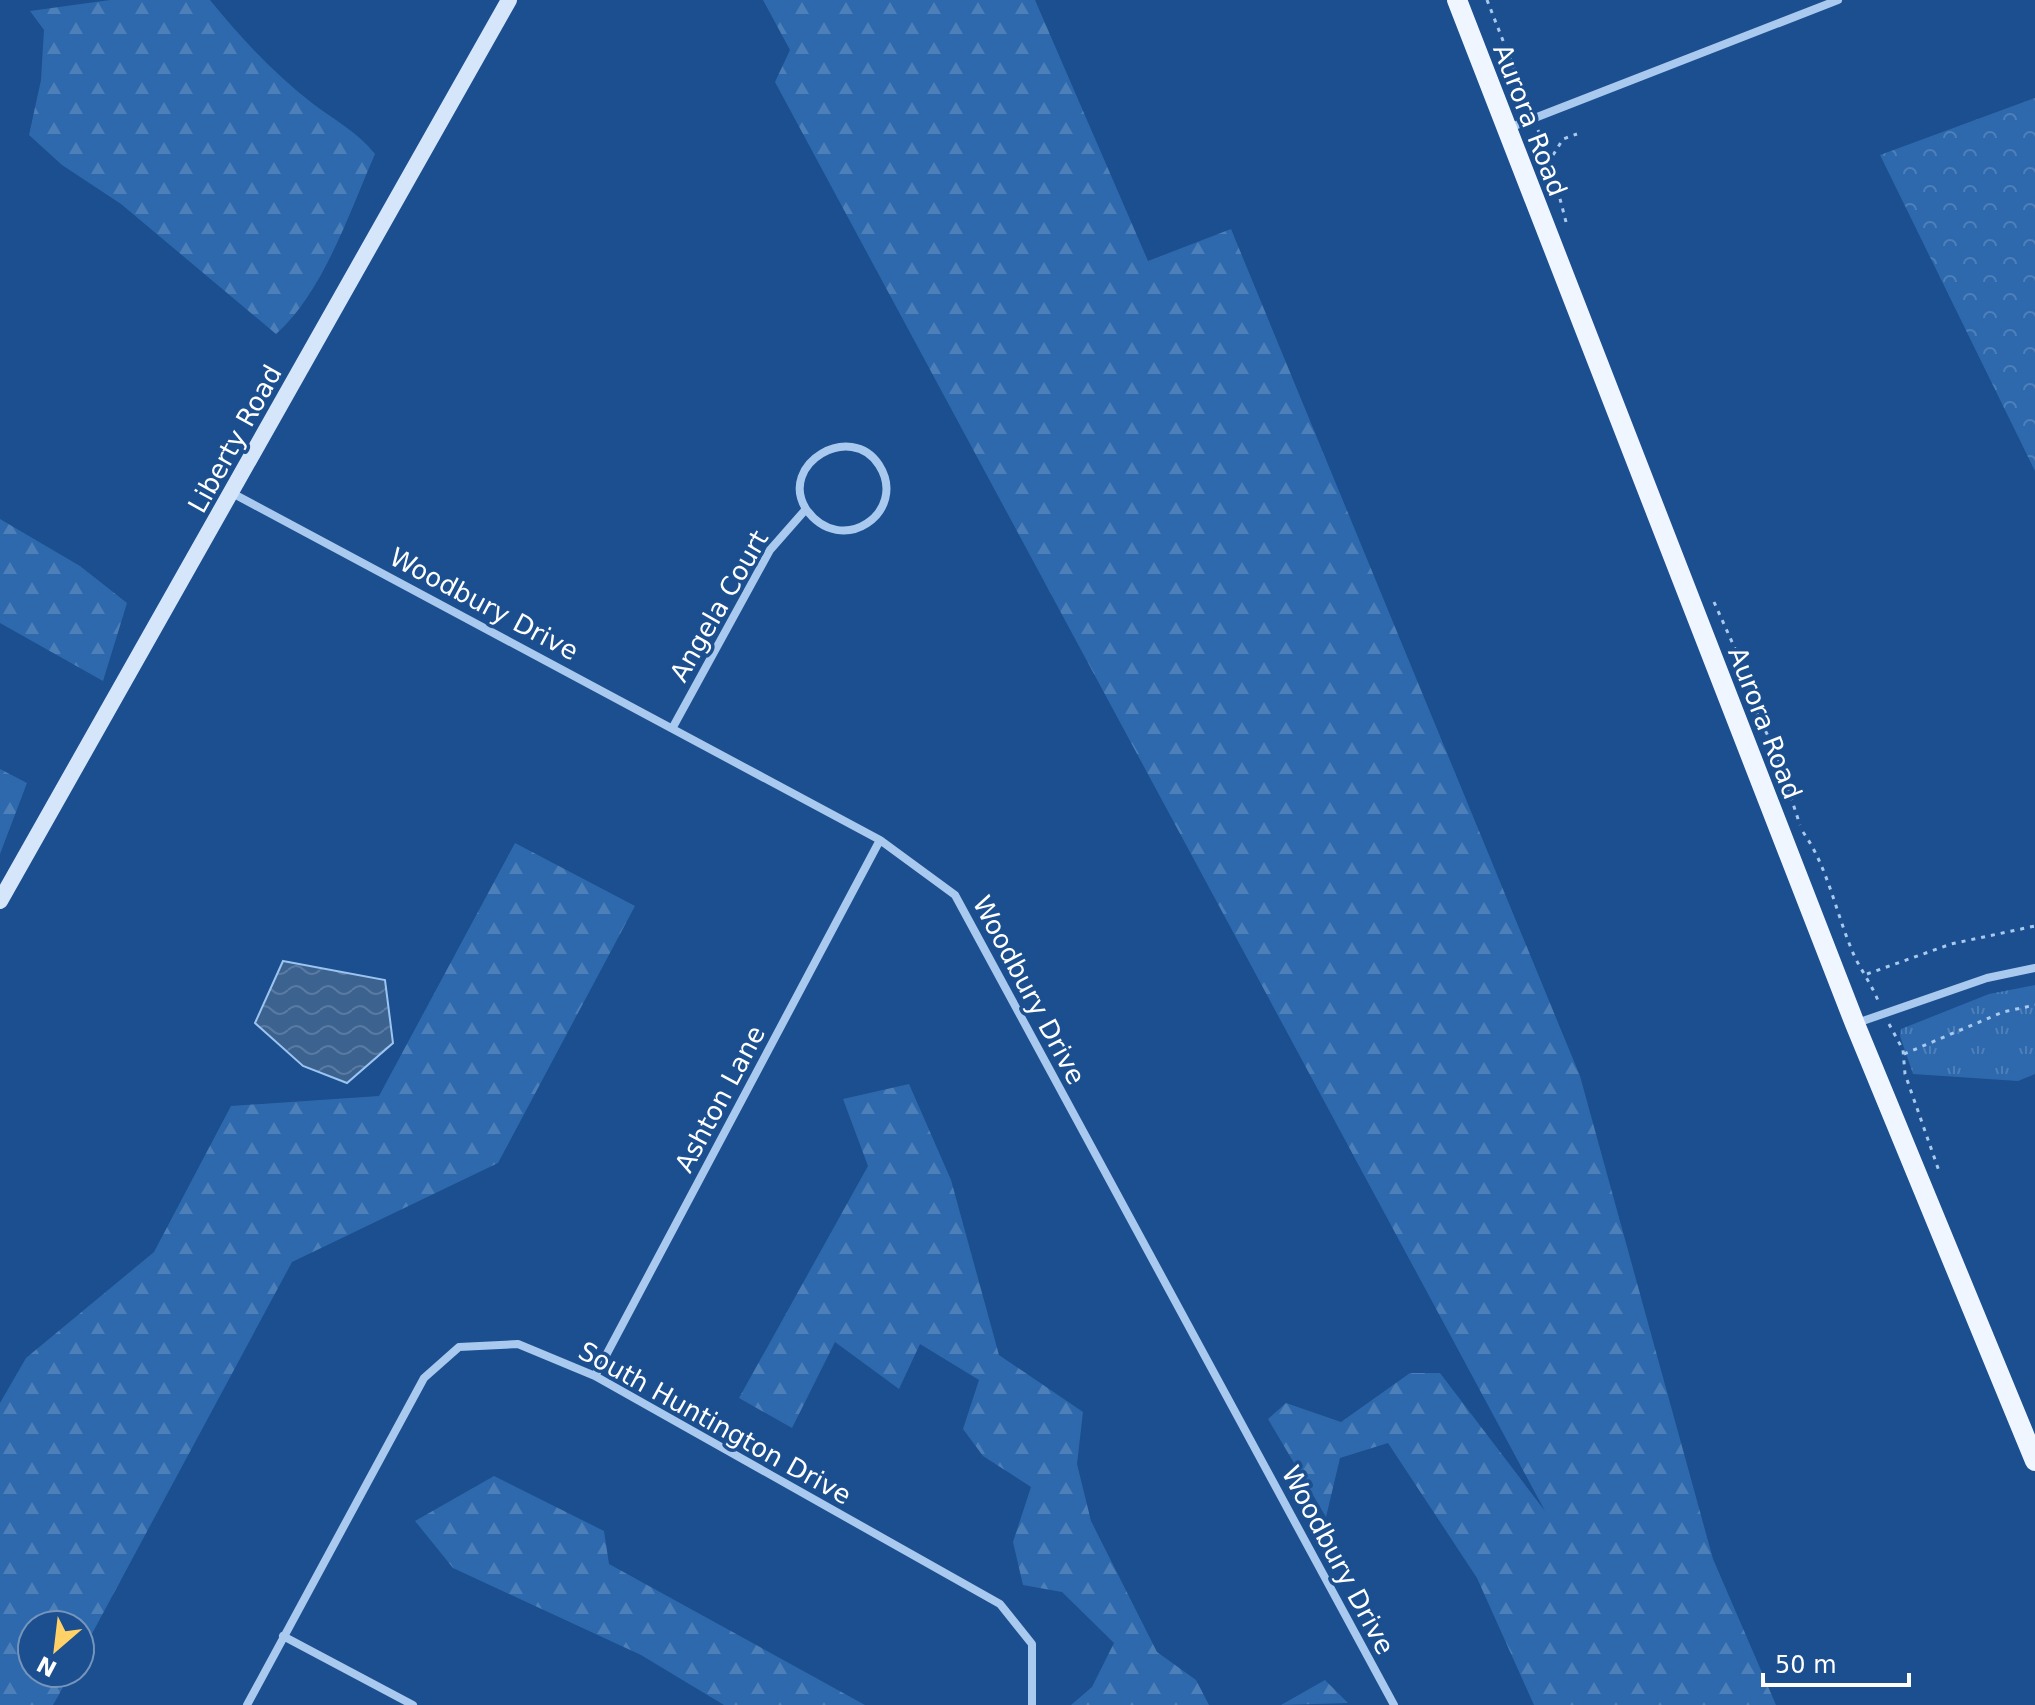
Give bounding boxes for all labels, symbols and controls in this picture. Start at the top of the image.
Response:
street label: Aurora Road [1487,40,1573,200]
street label: Liberty Road [182,360,288,518]
street label: Angela Court [664,525,774,687]
street label: Woodbury Drive [385,542,583,666]
street label: Aurora Road [1722,643,1808,803]
street label: Woodbury Drive [967,891,1091,1089]
street label: Ashton Lane [669,1021,771,1177]
street label: South Huntington Drive [574,1335,856,1511]
street label: Woodbury Drive [1276,1461,1400,1659]
north arrow [16,1609,96,1689]
scale bar [1763,1637,1909,1687]
text: N [33,1651,61,1682]
text: 50 m [1775,1651,1837,1679]

